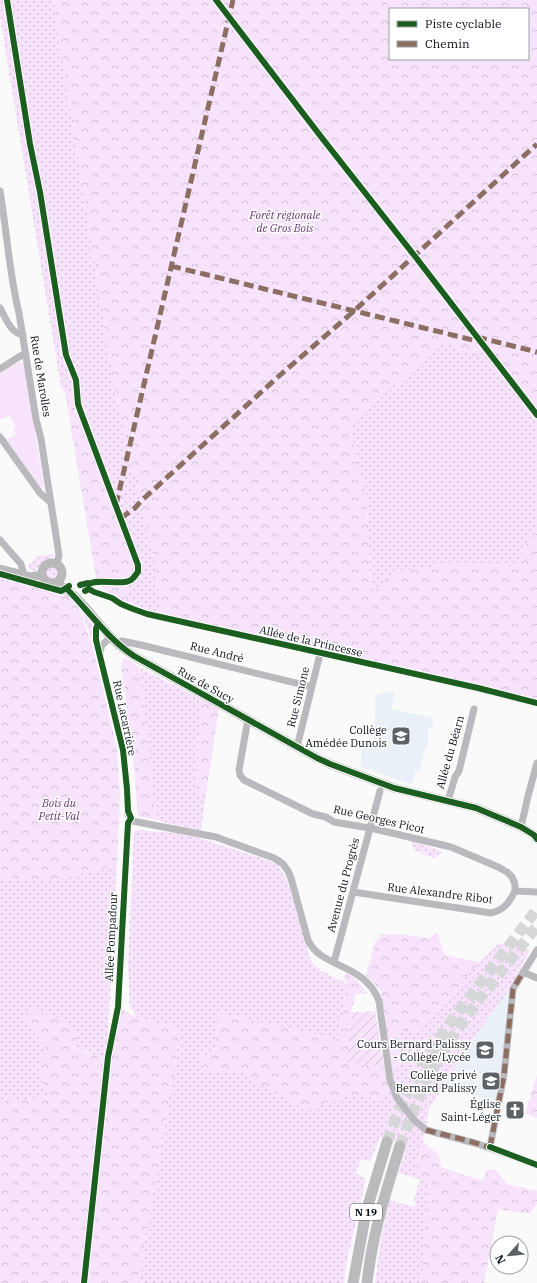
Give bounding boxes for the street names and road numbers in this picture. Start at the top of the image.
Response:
street label: Rue de Marolles [28,334,54,418]
street label: Allée de la Princesse [258,622,364,660]
street label: Rue André [189,639,245,665]
street label: Rue de Sucy [175,664,237,706]
street label: Rue Simone [284,665,312,729]
street label: Rue Lacarrière [110,679,140,757]
street label: Allée du Béarn [433,714,467,790]
street label: Rue Georges Picot [332,802,426,836]
street label: Avenue du Progrès [324,836,362,934]
street label: Rue Alexandre Ribot [387,880,494,906]
street label: Allée Pompadour [102,892,120,982]
road number: N 19 [350,1204,382,1220]

